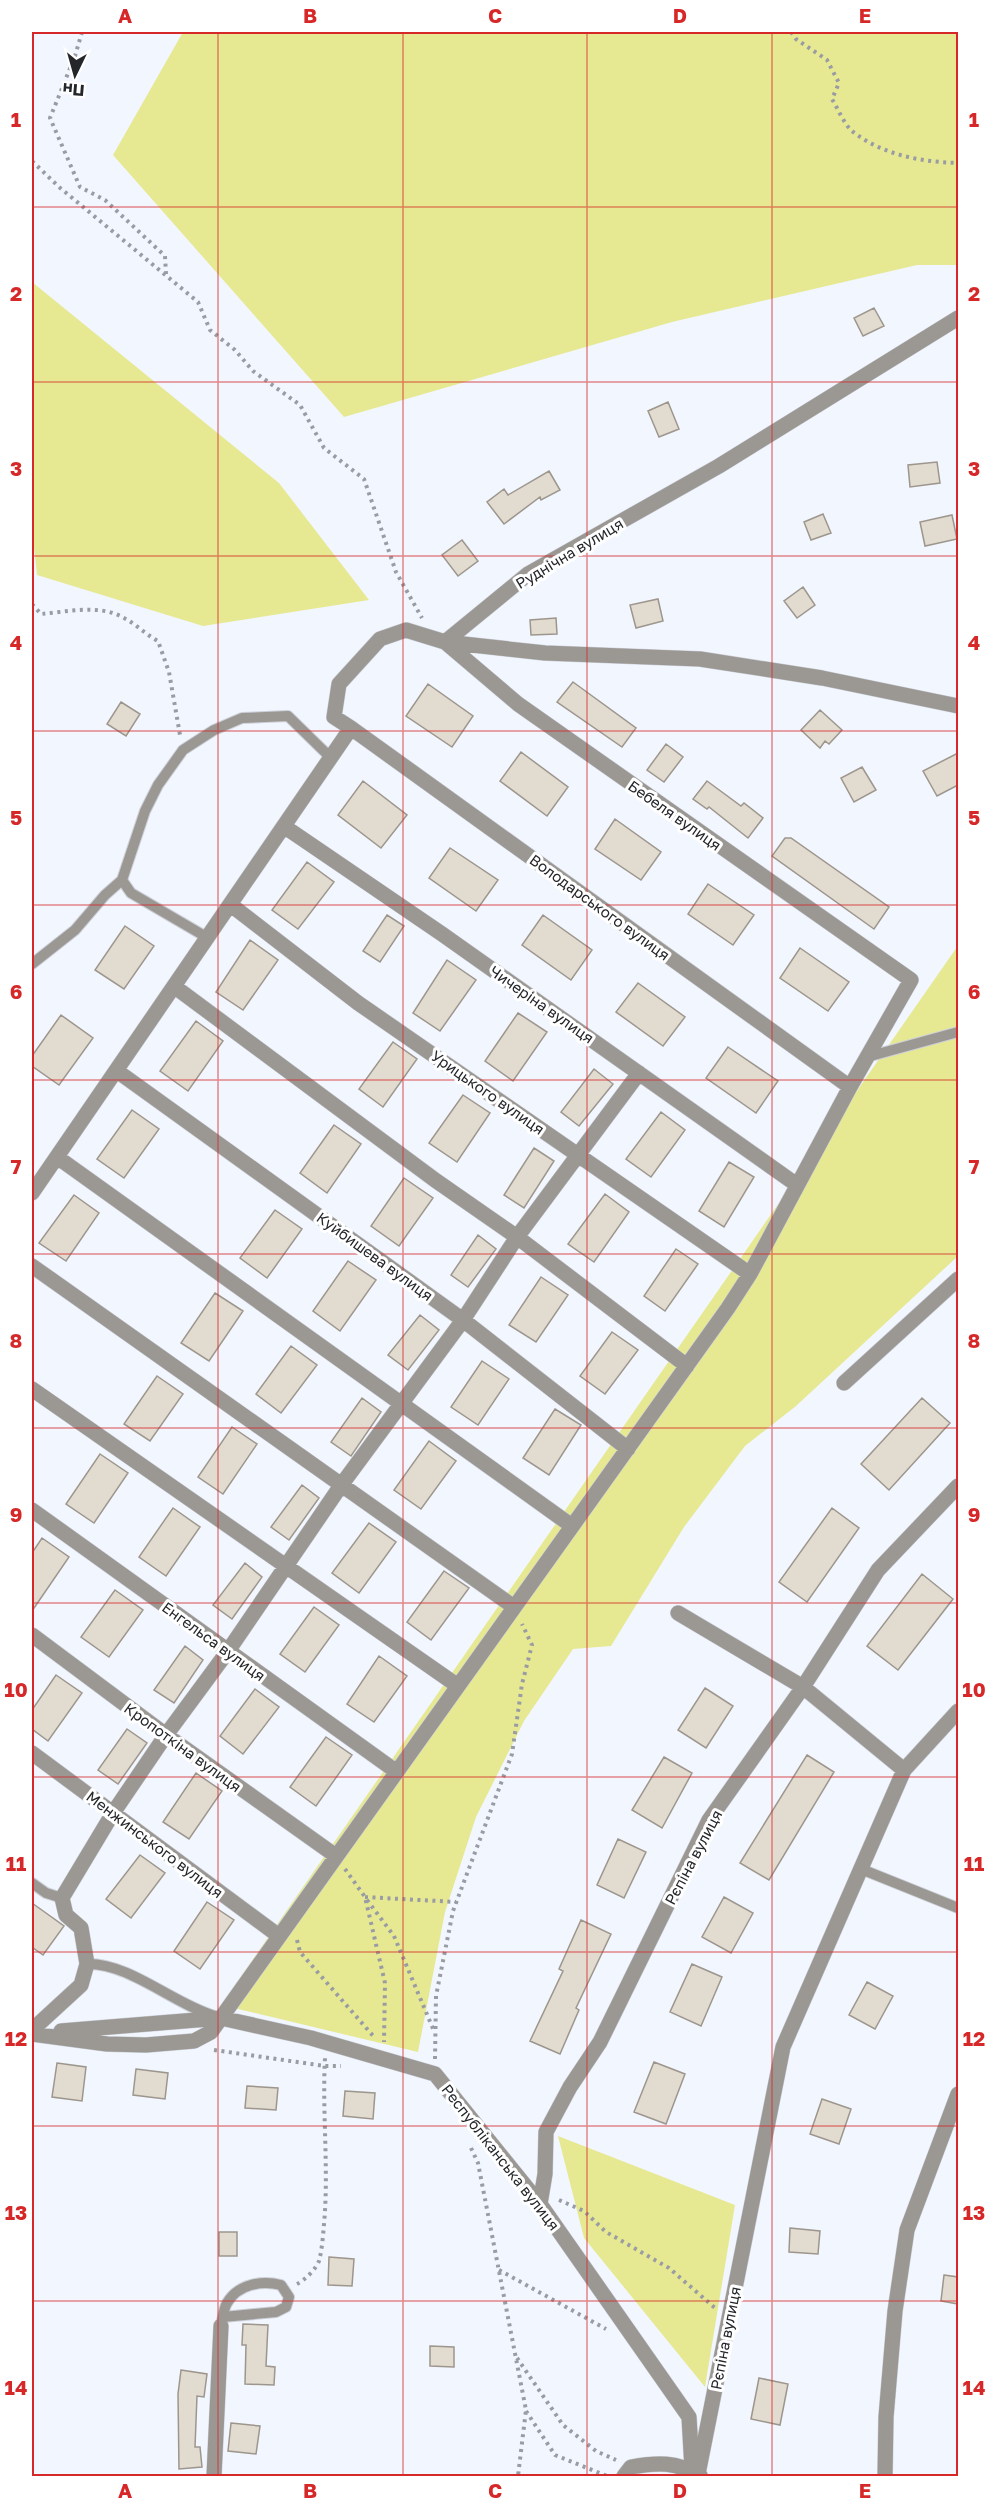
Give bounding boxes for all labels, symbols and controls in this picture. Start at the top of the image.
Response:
text: A [118,3,132,27]
text: B [303,3,317,27]
text: C [488,3,502,27]
text: D [673,3,687,27]
text: E [859,3,871,27]
north arrow [45,45,105,105]
text: Пн [62,79,85,101]
text: 1 [11,107,21,131]
text: 1 [969,107,979,131]
text: 2 [10,281,22,305]
text: 2 [968,281,980,305]
text: 3 [10,456,22,480]
text: 3 [968,456,980,480]
street label: Руднічна вулиця [512,514,626,592]
text: 4 [10,630,22,654]
text: 4 [968,630,980,654]
street label: Бебеля вулиця [625,776,725,854]
text: 5 [10,805,22,829]
text: 5 [968,805,980,829]
street label: Володарського вулиця [527,850,673,964]
street label: Чичеріна вулиця [486,961,598,1047]
text: 6 [10,979,22,1003]
text: 6 [968,979,980,1003]
street label: Урицького вулиця [428,1046,548,1138]
text: 7 [11,1154,22,1178]
text: 7 [969,1154,980,1178]
street label: Куйбишева вулиця [313,1208,437,1304]
text: 8 [10,1328,22,1352]
text: 8 [968,1328,980,1352]
text: 9 [10,1502,22,1526]
text: 9 [968,1502,980,1526]
street label: Енгельса вулиця [159,1598,269,1684]
text: 10 [4,1677,28,1701]
text: 10 [962,1677,986,1701]
street label: Кропоткіна вулиця [121,1699,245,1795]
street label: Менжинського вулиця [83,1787,227,1901]
street label: Рєпіна вулиця [661,1807,725,1907]
text: 11 [6,1851,26,1875]
text: 11 [964,1851,984,1875]
text: 12 [5,2026,27,2050]
text: 12 [963,2026,985,2050]
street label: Республіканська вулиця [438,2080,564,2234]
text: 13 [5,2200,27,2224]
text: 13 [963,2200,985,2224]
street label: Рєпіна вулиця [706,2285,744,2391]
text: 14 [5,2375,27,2399]
text: 14 [963,2375,985,2399]
text: A [118,2478,132,2502]
text: B [303,2478,317,2502]
text: C [488,2478,502,2502]
text: D [673,2478,687,2502]
text: E [859,2478,871,2502]

